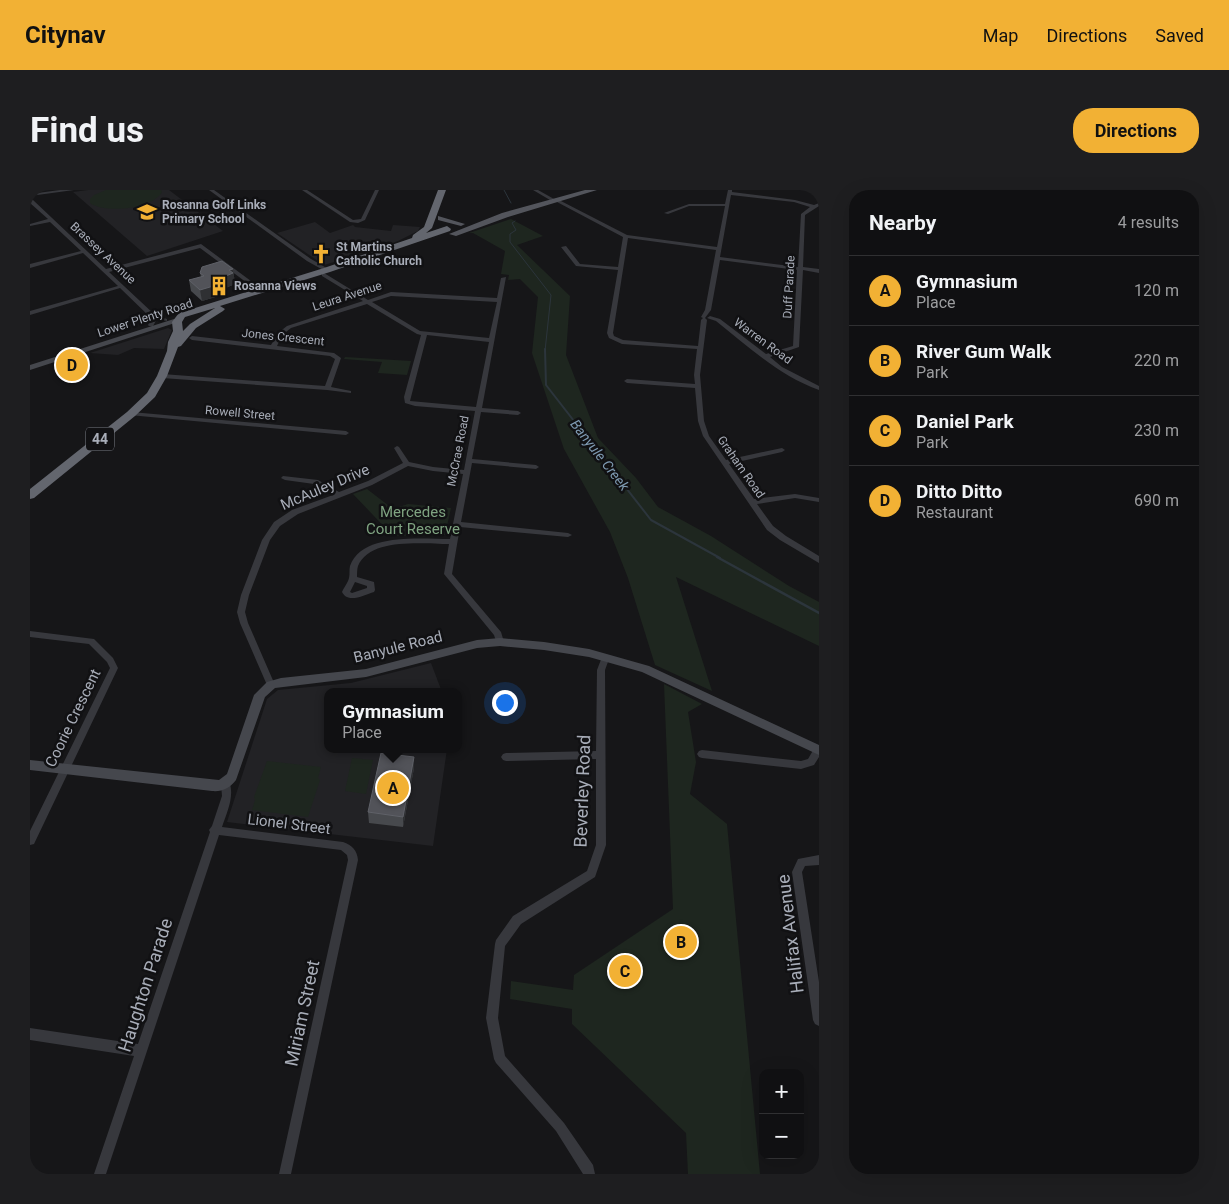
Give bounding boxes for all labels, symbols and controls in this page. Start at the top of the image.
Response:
text: Citynav [25,21,106,49]
text: Map [983,25,1018,46]
text: Directions [1046,25,1127,46]
text: Saved [1155,25,1204,46]
button: Directions [1073,108,1199,153]
text: Find us [30,110,144,151]
place label: Rosanna Golf Links Primary School [162,198,266,226]
school or university icon: Rosanna Golf Links Primary School [136,201,158,223]
text: Nearby [869,211,936,235]
text: 4 results [1118,213,1179,232]
street label: Brassey Avenue [67,219,139,287]
place label: St Martins Catholic Church [336,240,422,268]
church icon: St Martins Catholic Church [310,243,332,265]
street label: Duff Parade [780,255,798,319]
text: Gymnasium [916,270,1018,293]
building icon: Rosanna Views [208,275,230,297]
street label: Leura Avenue [311,278,383,314]
place label: Rosanna Views [234,279,316,293]
text: A [880,281,890,300]
text: 120 m [1134,281,1179,300]
text: Place [916,293,956,312]
street label: Lower Plenty Road [96,296,194,340]
street label: Warren Road [731,315,795,367]
street label: Jones Crescent [241,326,325,348]
text: River Gum Walk [916,340,1051,363]
pin: D [56,346,88,384]
text: B [880,351,890,370]
text: 220 m [1134,351,1179,370]
text: Park [916,363,948,382]
street label: Rowell Street [204,403,276,423]
text: Daniel Park [916,410,1014,433]
street label: McCrae Road [444,414,472,488]
water label: Banyule Creek [567,416,633,495]
text: C [880,421,890,440]
text: 230 m [1134,421,1179,440]
road number: 44 [86,428,114,450]
street label: Graham Road [714,433,768,501]
text: Park [916,433,948,452]
street label: McAuley Drive [278,460,372,514]
text: Ditto Ditto [916,480,1002,503]
text: D [880,491,890,510]
text: 690 m [1134,491,1179,510]
park label: Mercedes Court Reserve [366,503,460,538]
text: Restaurant [916,503,993,522]
street label: Banyule Road [352,627,444,667]
street label: Coorie Crescent [42,666,105,770]
popup [324,688,462,753]
your location [492,690,518,716]
text: Gymnasium [342,700,444,723]
text: Place [342,723,382,742]
street label: Beverley Road [570,734,594,848]
pin: A [377,769,409,807]
street label: Lionel Street [246,810,332,838]
street label: Halifax Avenue [772,873,808,995]
street label: Haughton Parade [113,916,177,1054]
pin: B [665,923,697,961]
pin: C [609,952,641,990]
street label: Miriam Street [280,958,324,1068]
map controls [759,1069,804,1159]
button: + [759,1069,804,1114]
button: − [759,1114,804,1159]

